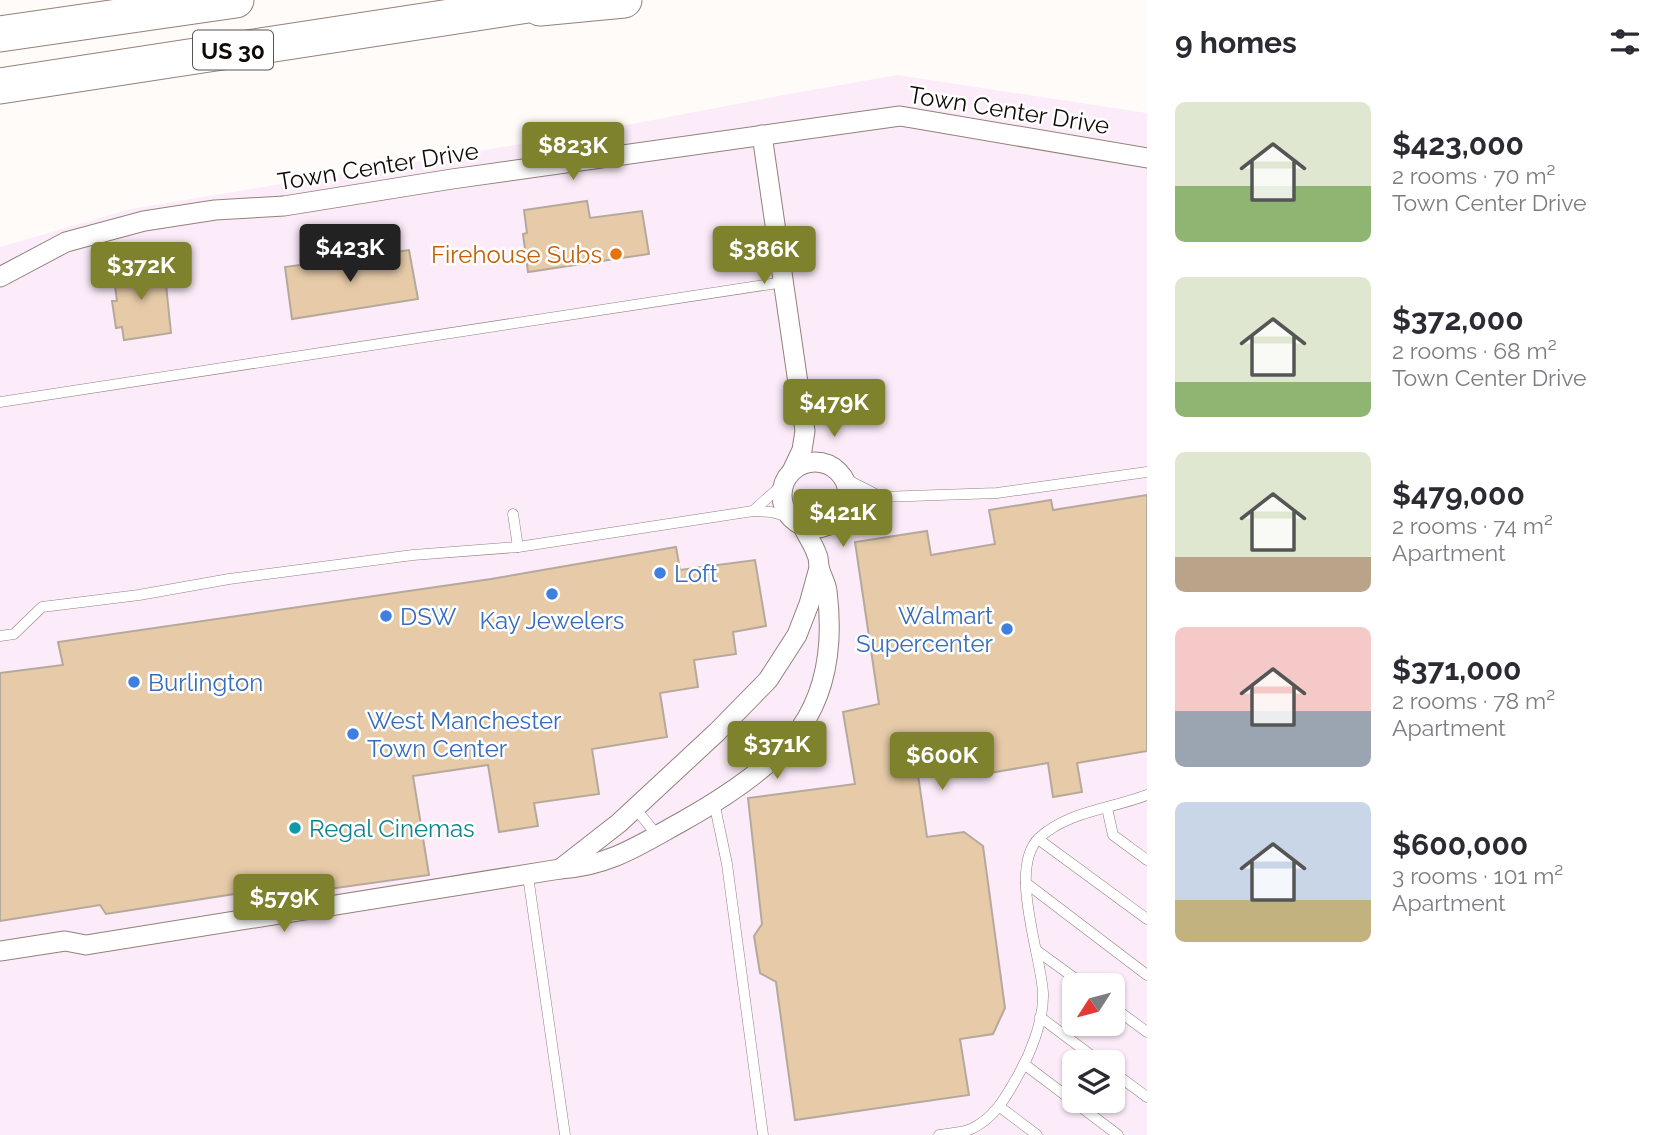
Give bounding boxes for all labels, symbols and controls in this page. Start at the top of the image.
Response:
icon: filters [1606,23,1644,61]
text: 9 homes [1175,25,1297,60]
road number: US 30 [193,31,273,70]
street label: Town Center Drive [906,80,1112,140]
pin: $823K [524,122,622,182]
text: $423,000 [1392,127,1524,162]
icon: home [1231,130,1315,214]
text: $823K [538,131,608,158]
street label: Town Center Drive [275,136,481,196]
text: 2 rooms · 70 m² [1392,162,1555,189]
text: Town Center Drive [1392,189,1587,216]
pin: $423K [301,224,399,284]
pin: $386K [715,226,813,286]
text: $423K [316,233,384,260]
text: $386K [729,235,799,262]
place label: Firehouse Subs [431,240,602,269]
pin: $372K [92,243,190,302]
marker: Firehouse Subs [608,246,624,262]
text: $372K [107,251,175,278]
text: $372,000 [1392,302,1524,337]
icon: home [1231,305,1315,389]
text: 2 rooms · 68 m² [1392,337,1557,364]
text: Town Center Drive [1392,364,1587,391]
pin: $479K [785,380,883,439]
text: $479K [799,388,869,415]
text: $479,000 [1392,477,1525,512]
icon: home [1231,480,1315,564]
pin: $421K [794,490,892,549]
text: $421K [809,498,877,525]
text: 2 rooms · 74 m² [1392,512,1553,539]
text: Apartment [1392,539,1506,566]
place label: Loft [674,559,718,588]
marker: Loft [652,565,668,581]
marker: Kay Jewelers [544,586,560,602]
place label: Walmart Supercenter [856,601,994,658]
place label: DSW [400,602,456,631]
place label: Kay Jewelers [480,606,624,635]
marker: DSW [378,608,394,624]
marker: Walmart Supercenter [999,621,1015,637]
text: $371,000 [1392,652,1521,687]
icon: home [1231,655,1315,739]
place label: Burlington [148,668,263,697]
marker: Burlington [126,674,142,690]
text: 2 rooms · 78 m² [1392,687,1555,714]
place label: West Manchester Town Center [367,706,562,763]
text: Apartment [1392,714,1506,741]
pin: $371K [728,722,826,781]
marker: West Manchester Town Center [345,726,361,742]
text: $371K [744,730,810,757]
pin: $600K [893,732,991,792]
text: $600K [906,741,978,768]
place label: Regal Cinemas [309,814,475,843]
marker: Regal Cinemas [287,820,303,836]
text: $600,000 [1392,827,1528,862]
icon: home [1231,830,1315,914]
text: 3 rooms · 101 m² [1392,862,1563,889]
pin: $579K [235,874,333,934]
text: $579K [249,883,319,910]
text: Apartment [1392,889,1506,916]
north arrow [1062,973,1125,1036]
map controls [1062,973,1125,1113]
button: layers [1062,1050,1125,1113]

